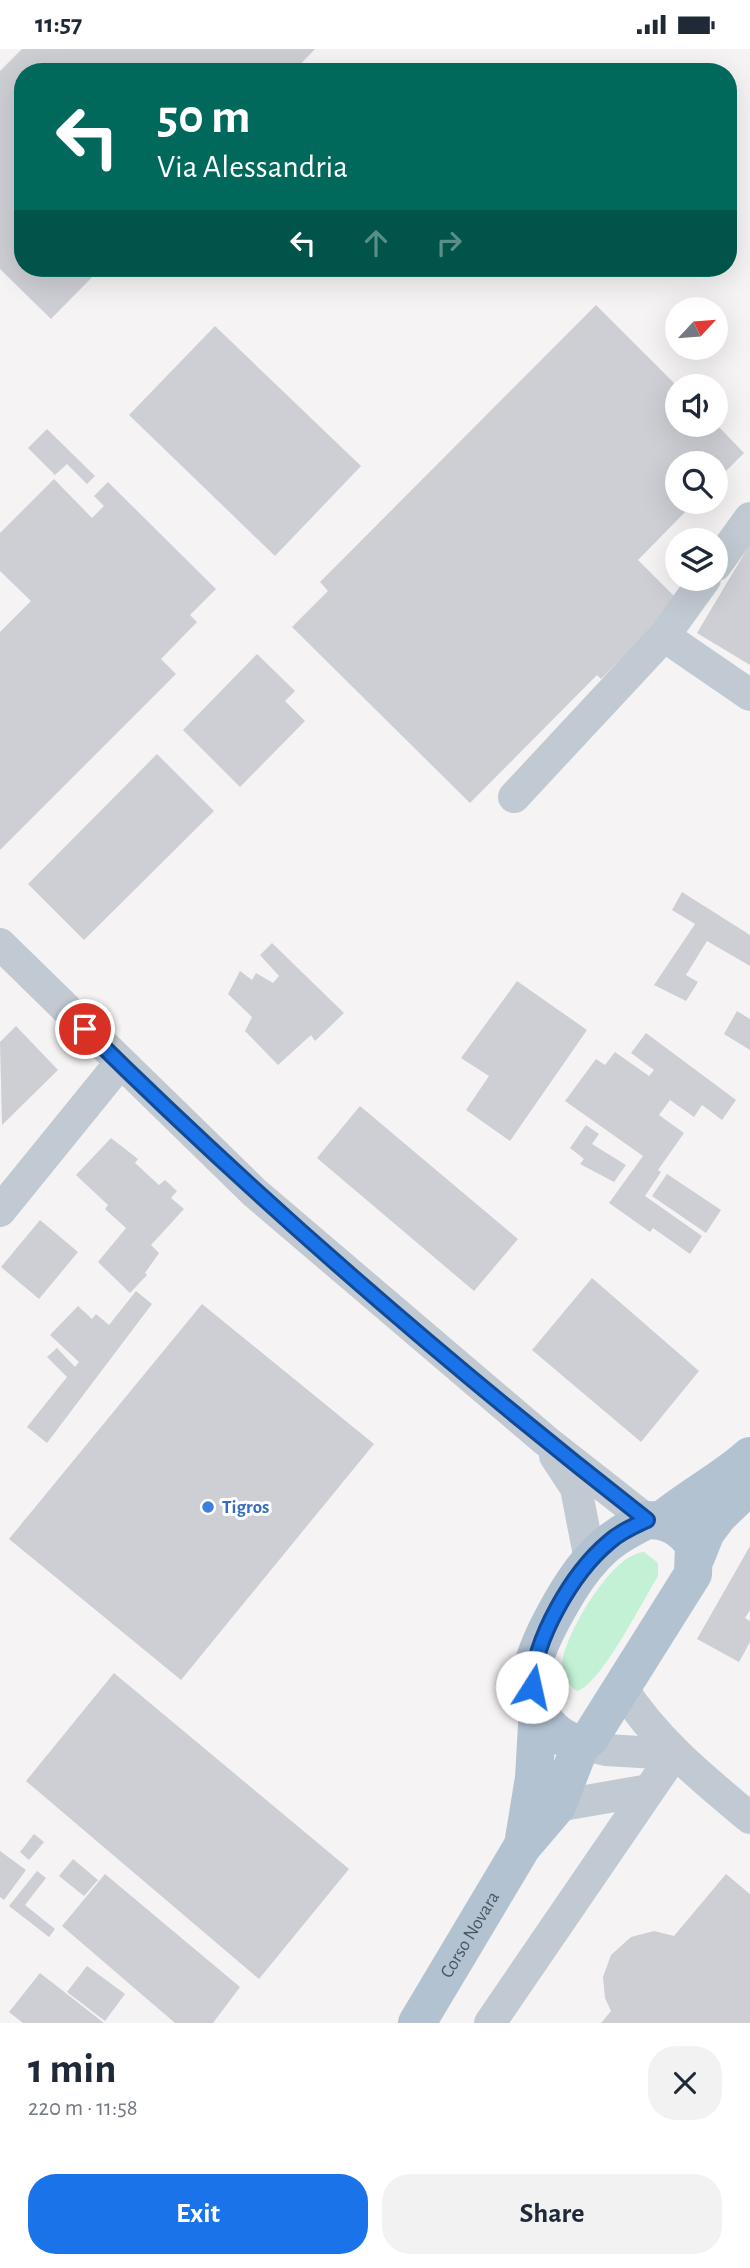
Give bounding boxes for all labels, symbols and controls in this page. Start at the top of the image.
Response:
text: 11:57 [35,11,82,37]
icon: left [42,91,133,182]
text: 50 m [157,93,251,142]
text: Via Alessandria [157,151,348,183]
icon: left [284,224,322,262]
icon: ahead [357,224,395,262]
icon: right [430,224,468,262]
north arrow [665,297,728,361]
map controls [665,297,728,591]
button: sound [665,374,728,437]
button: search [665,451,728,514]
button: layers [665,528,728,591]
pin [55,999,115,1059]
icon: arrive [66,1010,104,1048]
place label: Tigros [222,1498,269,1517]
marker: Tigros [200,1499,216,1515]
position arrow [495,1650,569,1724]
street label: Corso Novara [437,1888,503,1981]
button: close [648,2046,722,2120]
text: 1 min [28,2048,117,2090]
text: 220 m · 11:58 [28,2097,138,2120]
button: Exit [28,2174,368,2254]
button: Share [382,2174,722,2254]

